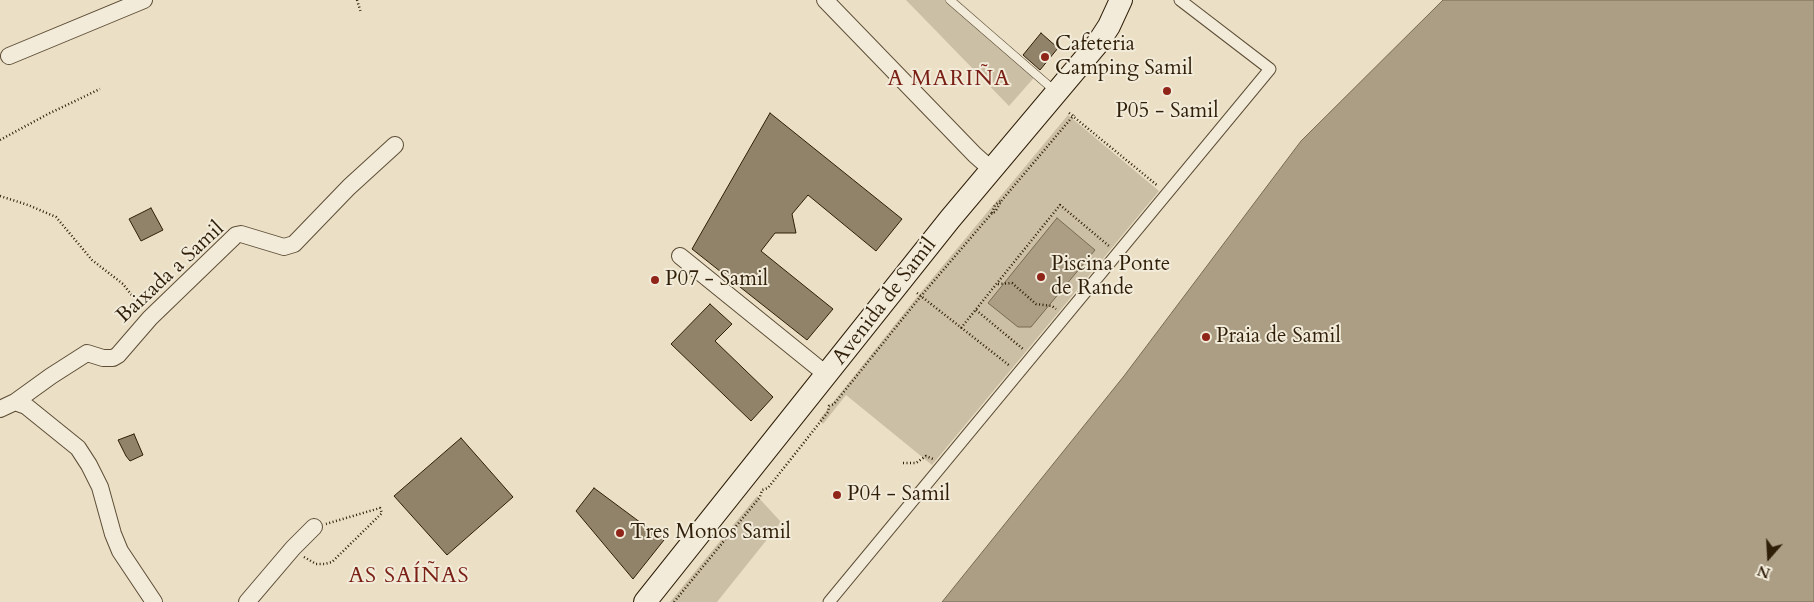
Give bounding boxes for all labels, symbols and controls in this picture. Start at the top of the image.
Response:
place label: Cafeteria Camping Samil [1055,32,1193,82]
marker: Cafeteria Camping Samil [1039,51,1051,63]
district label: A MARIÑA [886,67,1012,93]
marker: P05 - Samil [1161,85,1173,97]
place label: P05 - Samil [1115,99,1219,125]
street label: Baixada a Samil [112,217,230,329]
street label: Avenida de Samil [828,234,942,370]
place label: Piscina Ponte de Rande [1051,252,1170,302]
place label: P07 - Samil [665,267,768,293]
marker: Piscina Ponte de Rande [1035,271,1047,283]
marker: P07 - Samil [649,274,661,286]
place label: Praia de Samil [1216,324,1341,350]
marker: Praia de Samil [1200,331,1212,343]
place label: P04 - Samil [847,482,950,508]
marker: P04 - Samil [831,489,843,501]
place label: Tres Monos Samil [630,520,791,546]
marker: Tres Monos Samil [614,527,626,539]
north arrow [1744,532,1794,582]
text: N [1755,561,1773,583]
district label: AS SAÍÑAS [347,564,471,590]

